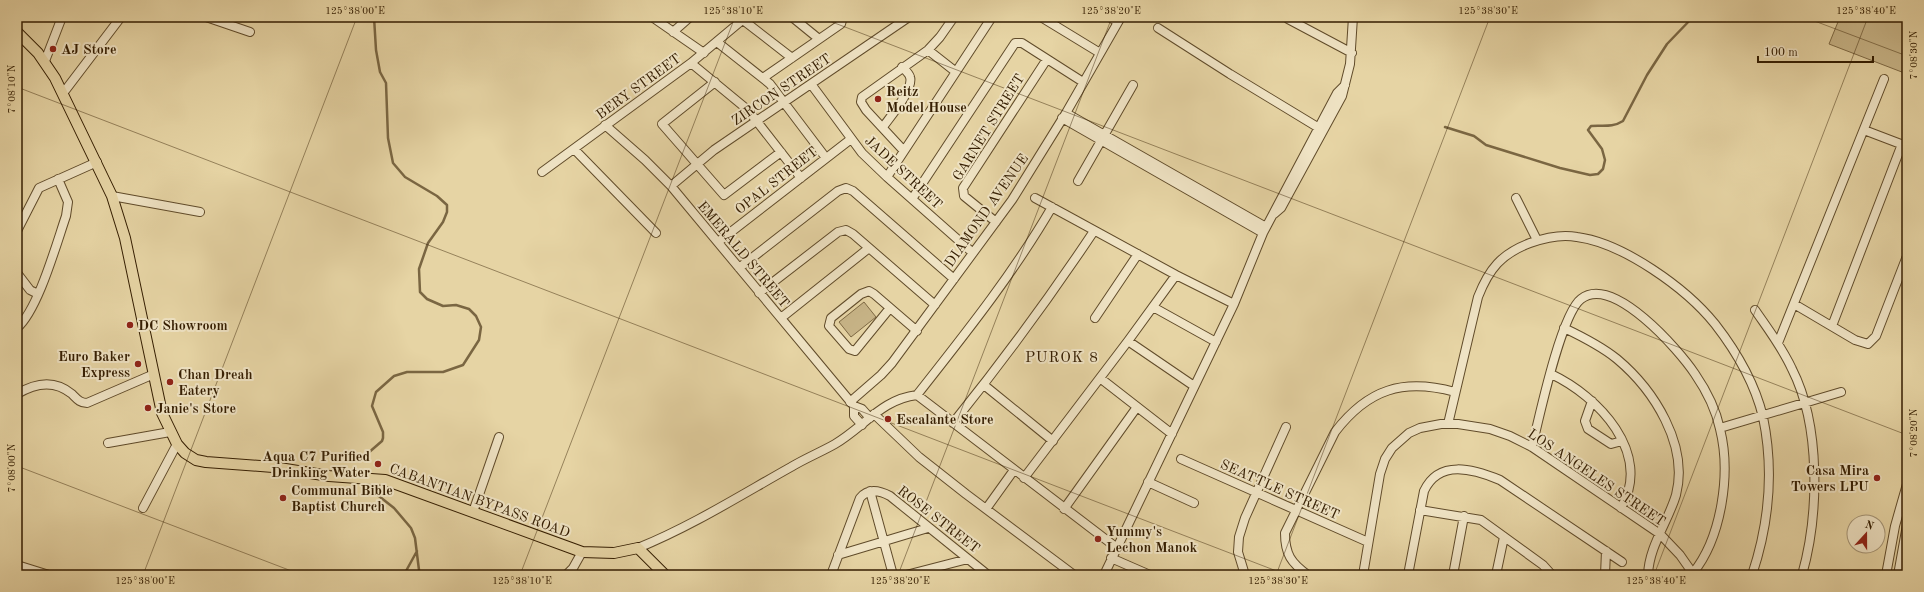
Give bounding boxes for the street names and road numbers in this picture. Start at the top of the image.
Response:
street label: ZIRCON STREET [729,51,834,128]
street label: BERY STREET [594,52,684,122]
street label: GARNET STREET [950,72,1027,183]
street label: JADE STREET [862,134,945,212]
street label: OPAL STREET [733,144,820,217]
street label: DIAMOND AVENUE [943,151,1031,270]
street label: EMERALD STREET [695,199,792,310]
street label: LOS ANGELES STREET [1525,427,1668,529]
street label: SEATTLE STREET [1218,457,1341,522]
street label: CABANTIAN BYPASS ROAD [387,462,572,540]
street label: ROSE STREET [895,483,982,556]

